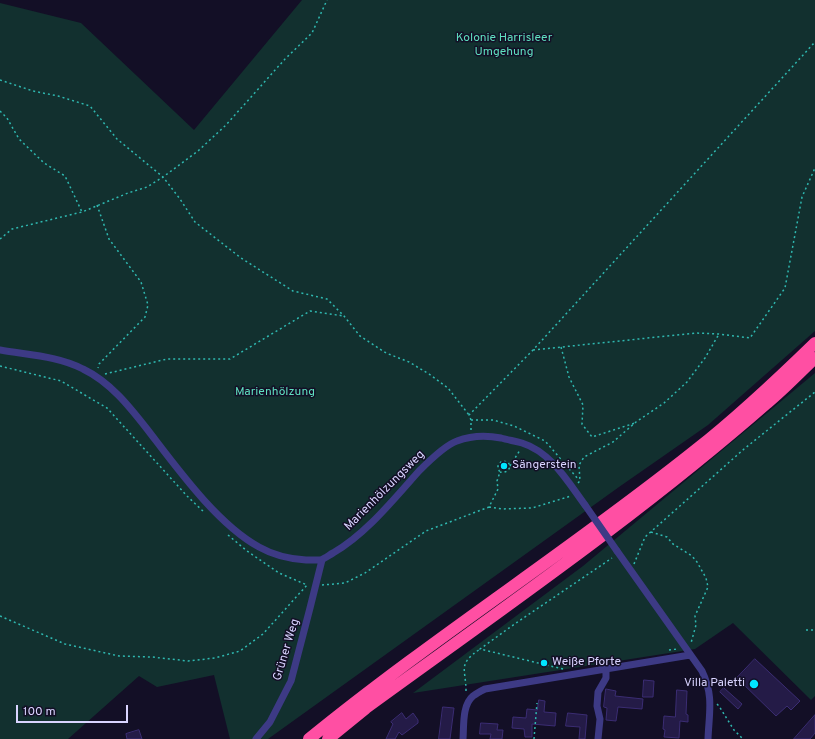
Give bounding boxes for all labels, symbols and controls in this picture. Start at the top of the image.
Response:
park label: Kolonie Harrisleer Umgehung [456,32,552,60]
park label: Marienhölzung [235,386,315,400]
street label: Marienhölzungsweg [342,448,428,534]
place label: Sängerstein [512,459,576,473]
marker: Sängerstein [499,461,509,471]
street label: Grüner Weg [271,617,303,683]
place label: Weiße Pforte [552,656,621,670]
marker: Weiße Pforte [539,658,549,668]
place label: Villa Paletti [684,677,745,691]
marker: Villa Paletti [748,678,760,690]
scale bar [18,697,130,723]
text: 100 m [23,704,56,720]

